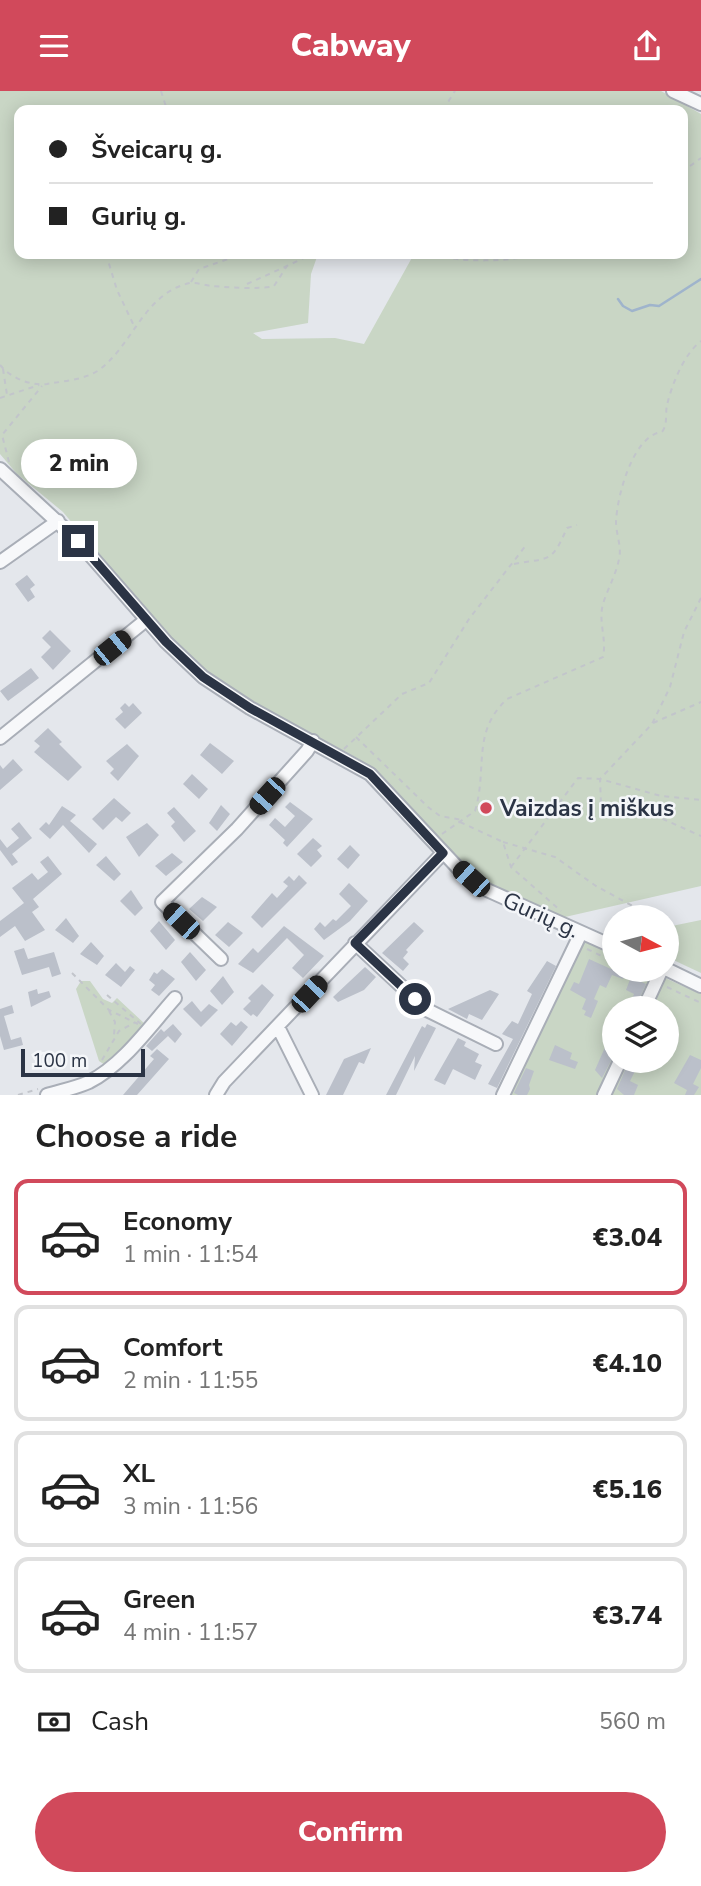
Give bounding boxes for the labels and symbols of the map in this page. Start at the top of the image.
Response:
callout: 2 min [20,440,136,489]
route end [62,525,94,557]
car [90,627,135,669]
car [246,773,289,819]
place label: Vaizdas į miškus [499,793,674,824]
marker: Vaizdas į miškus [478,800,494,816]
car [449,857,494,901]
street label: Gurių g. [498,884,584,946]
car [159,899,204,943]
north arrow [602,905,679,982]
car [287,971,332,1017]
route start [399,983,431,1015]
scale bar [21,1046,145,1078]

